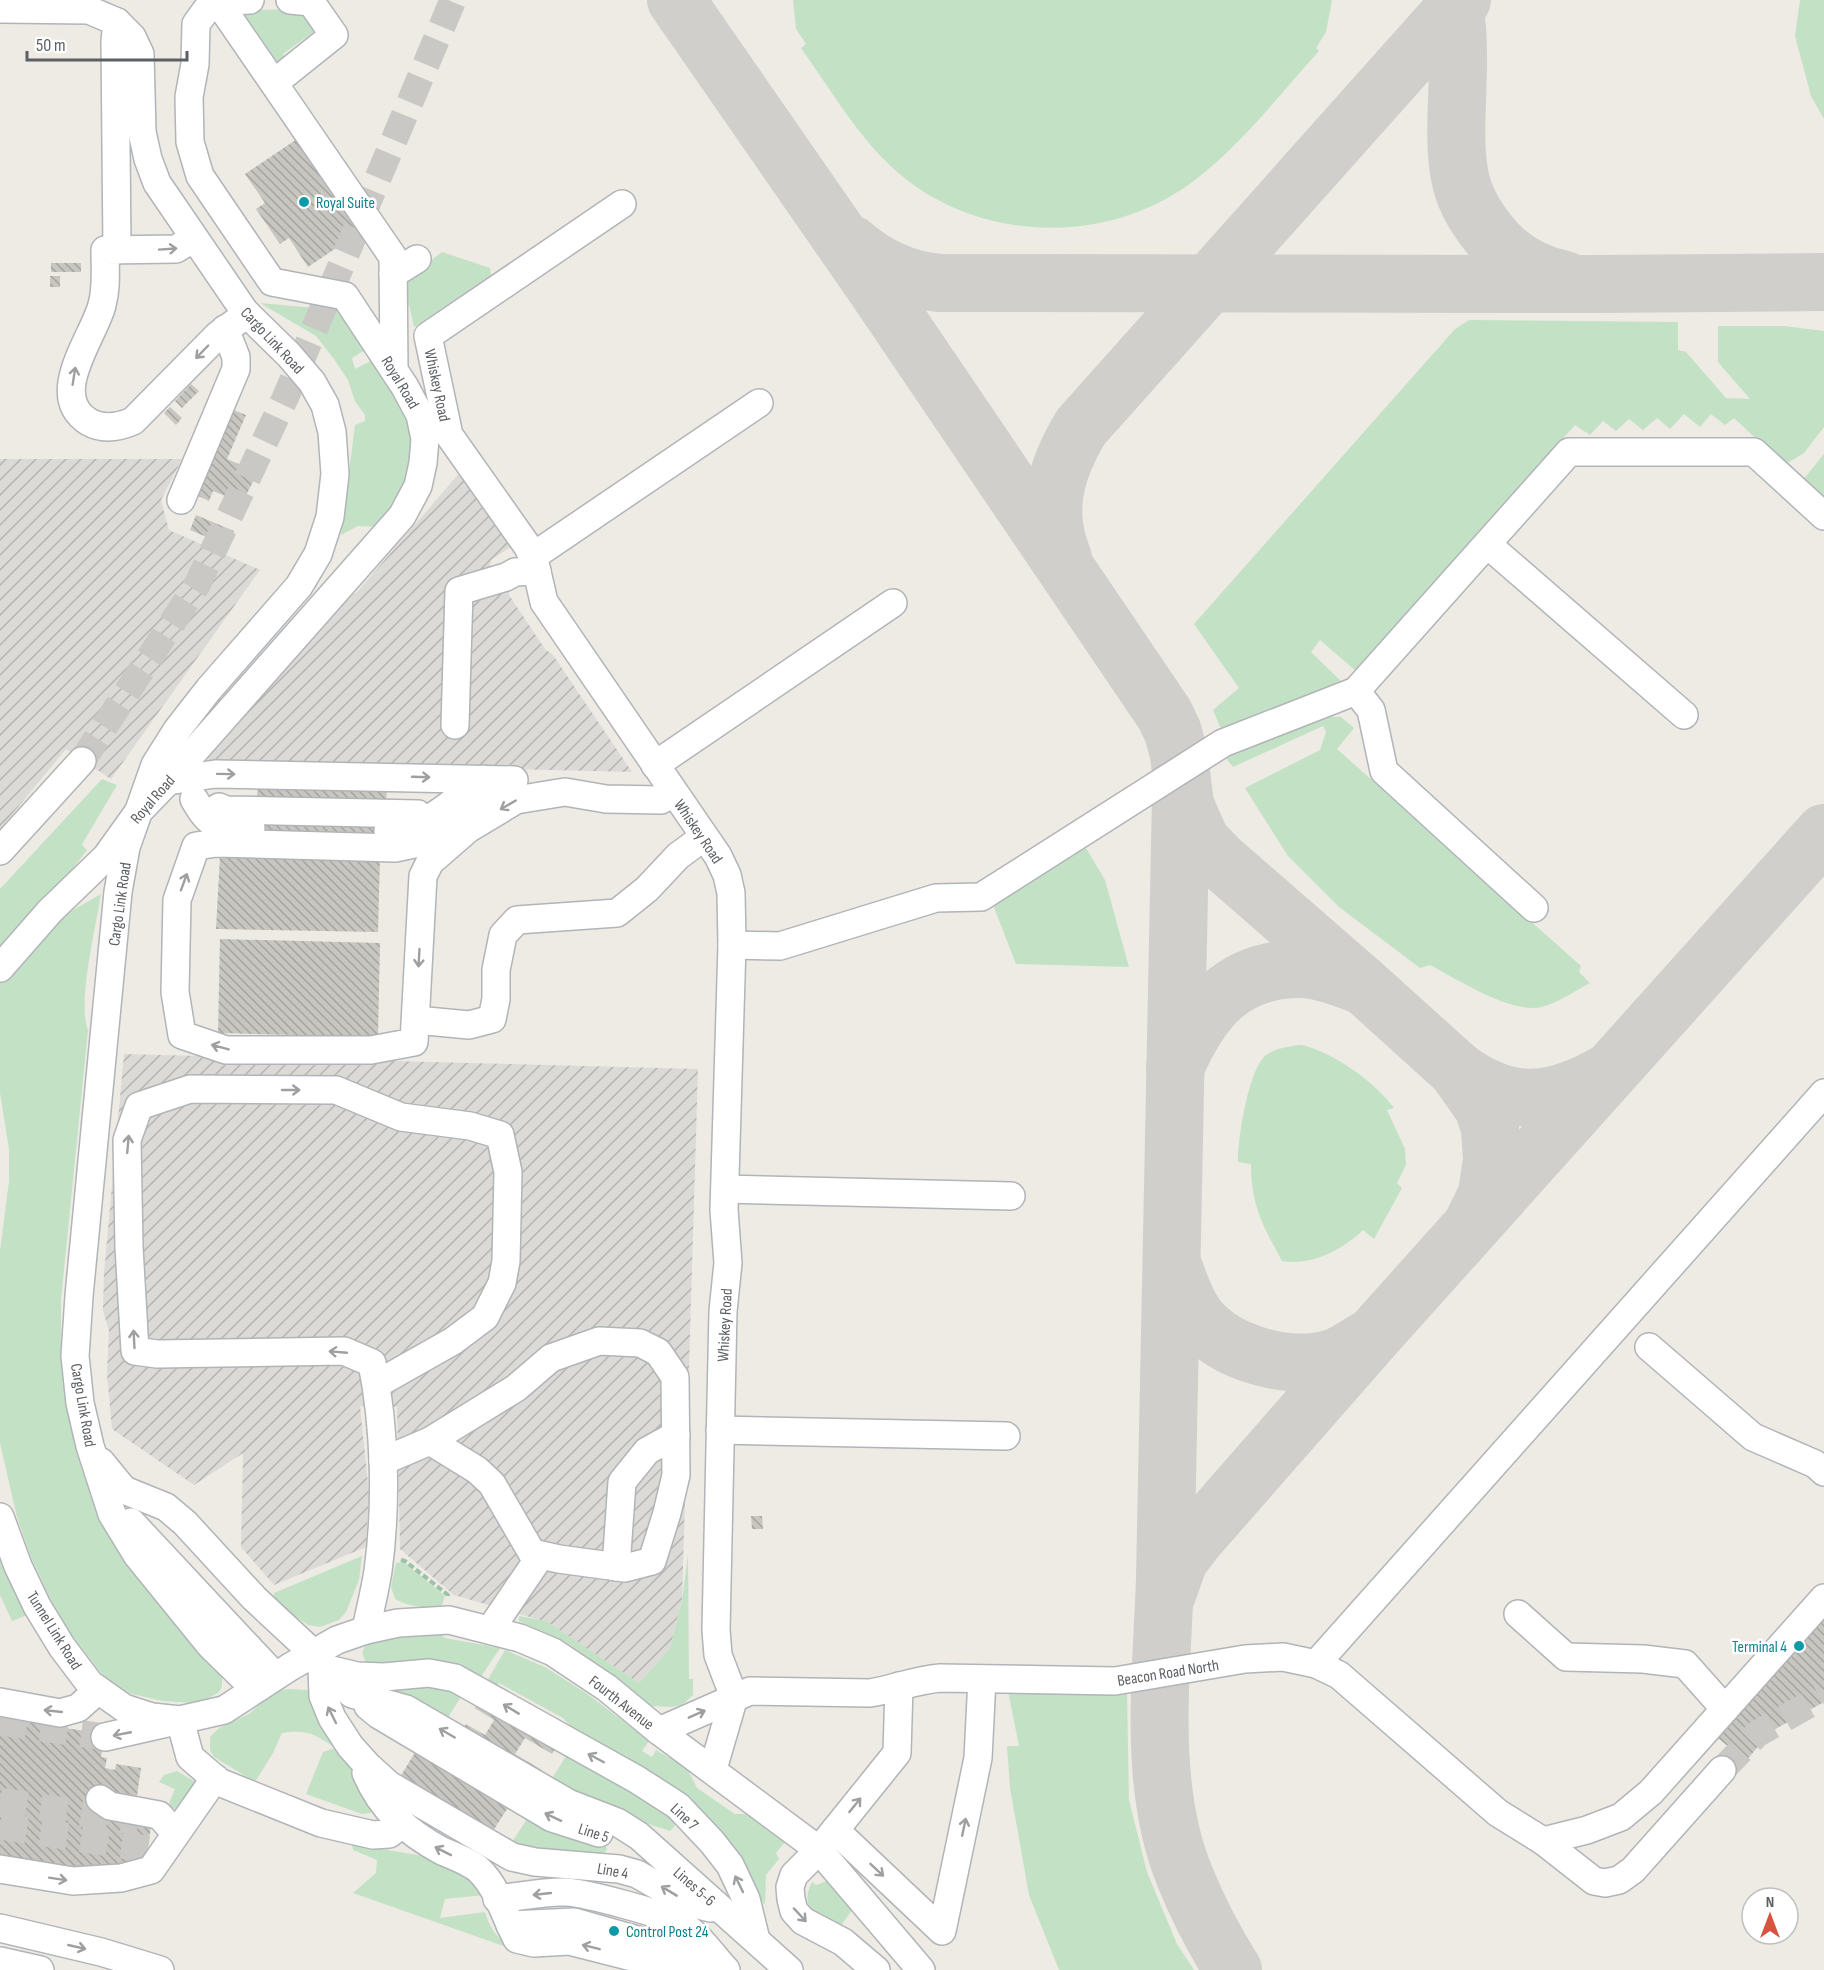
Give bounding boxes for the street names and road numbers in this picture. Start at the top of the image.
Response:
street label: Cargo Link Road [236,304,308,378]
street label: Whiskey Road [420,347,453,423]
street label: Royal Road [377,353,423,413]
street label: Royal Road [127,772,179,828]
street label: Whiskey Road [669,796,726,868]
street label: Cargo Link Road [105,861,136,947]
street label: Whiskey Road [714,1288,737,1362]
street label: Cargo Link Road [66,1362,99,1448]
street label: Tunnel Link Road [22,1588,85,1673]
street label: Beacon Road North [1116,1656,1220,1691]
street label: Fourth Avenue [585,1672,657,1734]
street label: Line 7 [666,1800,702,1835]
street label: Line 5 [576,1820,611,1847]
street label: Line 4 [596,1859,630,1884]
street label: Lines 5-6 [669,1864,719,1911]

